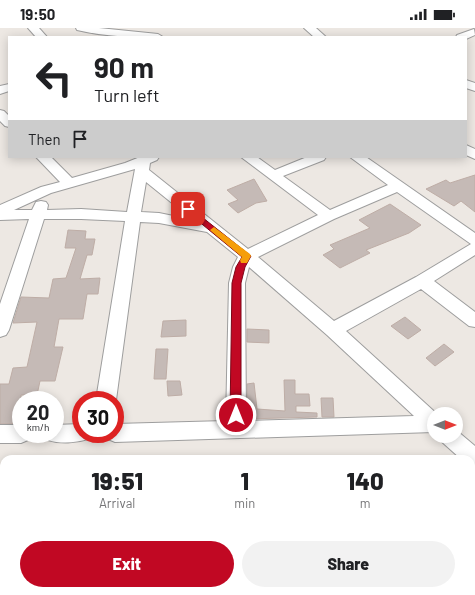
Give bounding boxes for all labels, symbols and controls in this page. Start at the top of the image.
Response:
text: 19:50 [20,5,55,23]
text: 90 m [94,50,154,84]
icon: left [28,52,80,104]
text: Turn left [94,84,160,106]
icon: arrive [69,128,91,150]
text: Then [28,130,61,148]
pin [171,192,205,226]
icon: arrive [177,198,199,220]
speed limit sign: 30 [72,391,124,443]
position arrow [215,394,257,436]
text: 20 [27,400,49,424]
north arrow [427,407,463,443]
map controls [427,407,463,443]
text: km/h [27,421,49,433]
text: 19:51 [91,466,143,495]
text: 1 [241,466,249,495]
text: 140 [347,466,384,495]
text: Arrival [99,495,135,511]
text: min [234,495,255,511]
text: m [360,495,371,511]
button: Exit [20,541,234,587]
button: Share [242,541,455,587]

